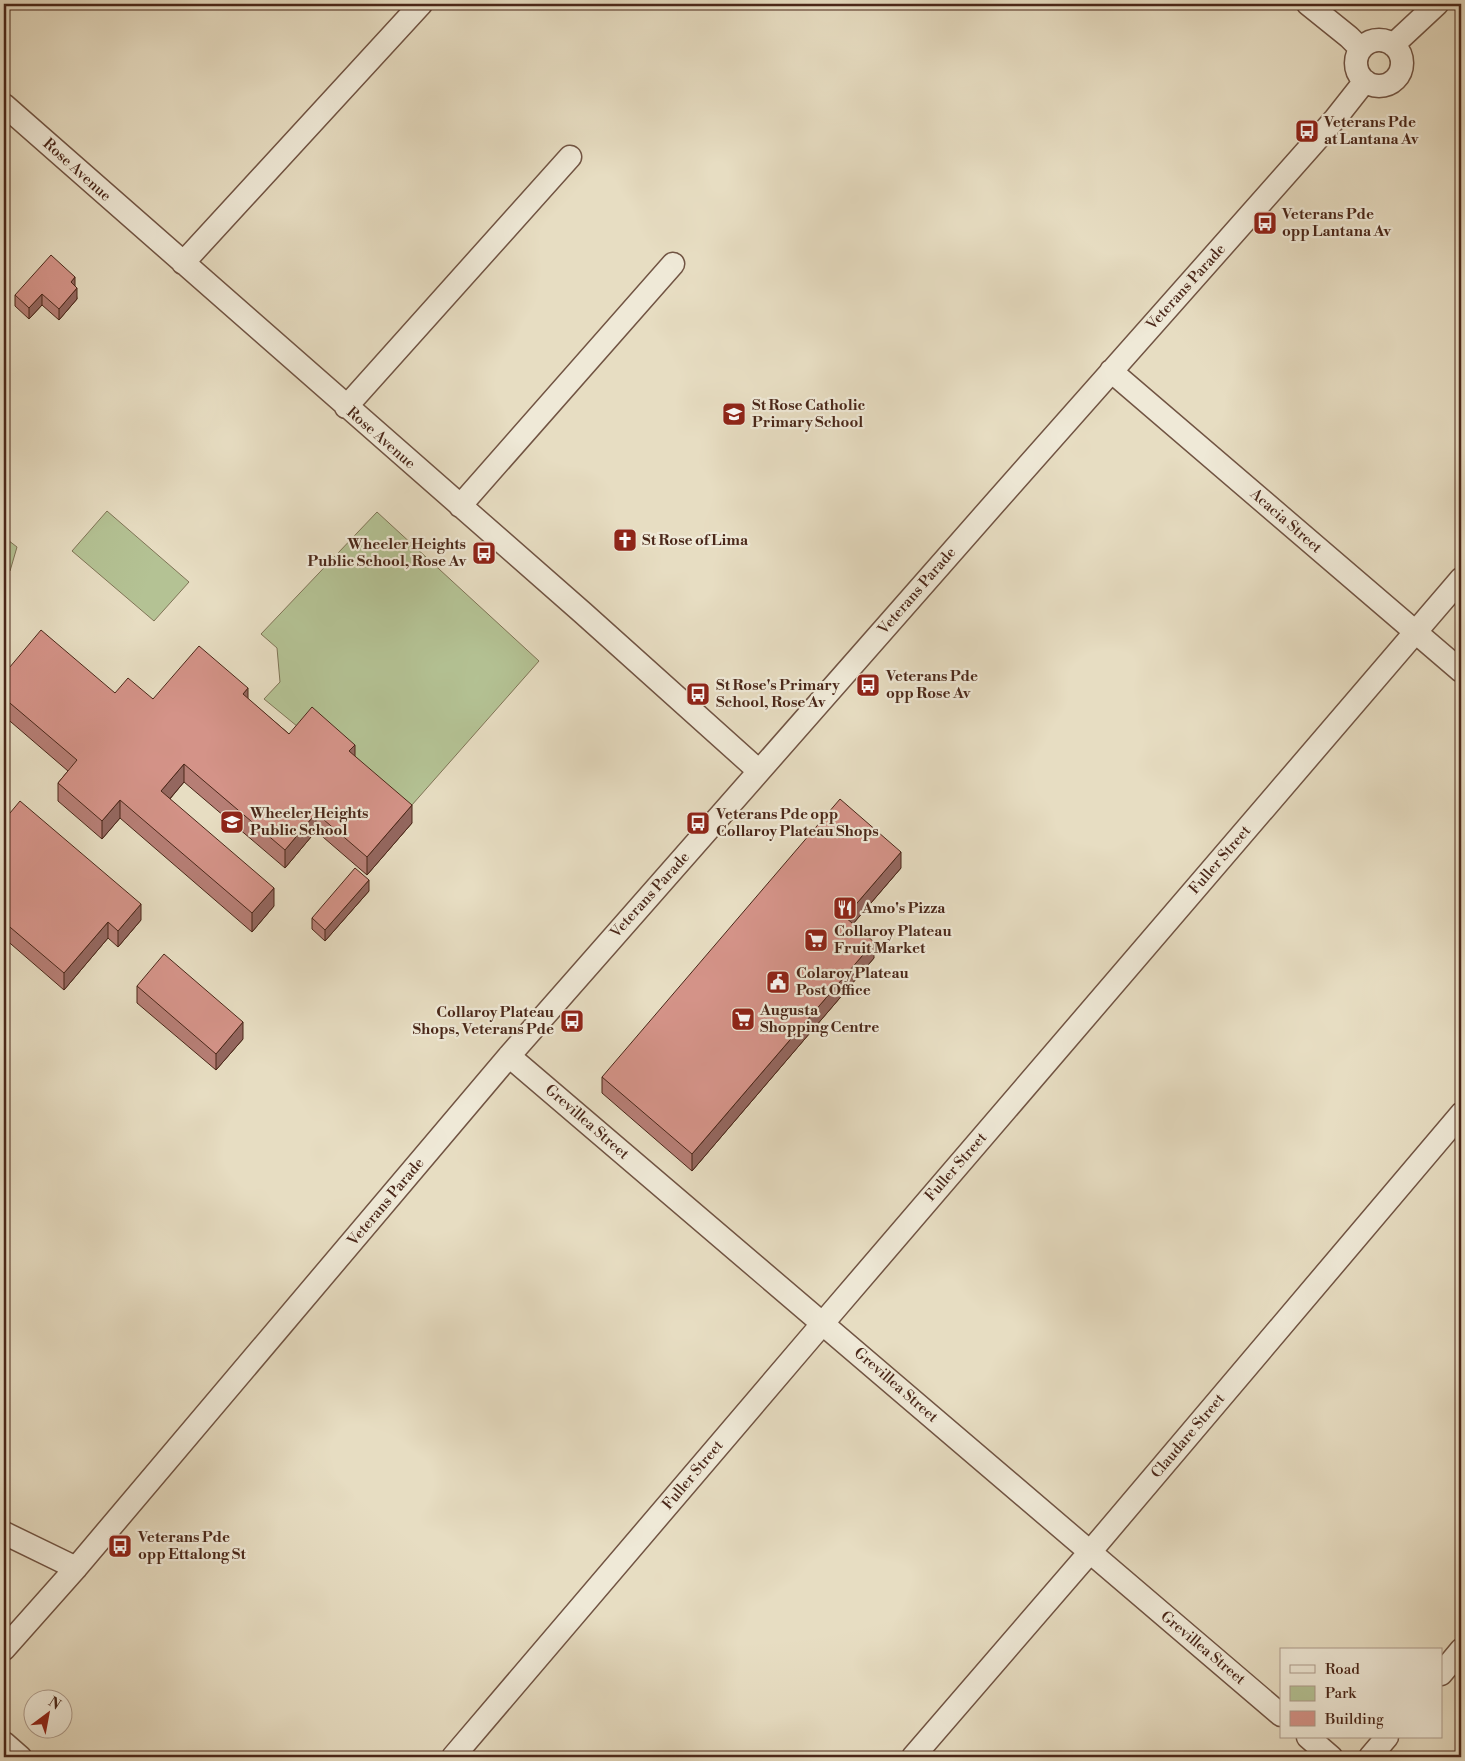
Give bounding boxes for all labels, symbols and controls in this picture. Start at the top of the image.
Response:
place label: Veterans Pde at Lantana Av [1323,113,1419,149]
bus stop icon: Veterans Pde at Lantana Av [1294,118,1320,144]
street label: Rose Avenue [39,134,115,206]
place label: Veterans Pde opp Lantana Av [1281,205,1392,241]
bus stop icon: Veterans Pde opp Lantana Av [1252,210,1278,236]
street label: Veterans Parade [1142,240,1230,335]
place label: St Rose Catholic Primary School [752,396,865,432]
school or university icon: St Rose Catholic Primary School [721,401,747,427]
street label: Rose Avenue [343,403,419,473]
street label: Acacia Street [1245,484,1326,558]
church icon: St Rose of Lima [612,527,638,553]
place label: St Rose of Lima [642,531,749,550]
place label: Wheeler Heights Public School, Rose Av [307,535,467,571]
bus stop icon: Wheeler Heights Public School, Rose Av [471,540,497,566]
street label: Veterans Parade [873,543,960,639]
place label: Veterans Pde opp Rose Av [885,667,978,703]
bus stop icon: Veterans Pde opp Rose Av [855,672,881,698]
place label: St Rose's Primary School, Rose Av [716,676,840,712]
bus stop icon: St Rose's Primary School, Rose Av [685,681,711,707]
place label: Wheeler Heights Public School [249,804,368,840]
place label: Veterans Pde opp Collaroy Plateau Shops [715,805,879,841]
school or university icon: Wheeler Heights Public School [219,809,245,835]
bus stop icon: Veterans Pde opp Collaroy Plateau Shops [685,810,711,836]
street label: Fuller Street [1185,821,1256,898]
street label: Veterans Parade [606,848,694,943]
restaurant icon: Amo's Pizza [832,895,858,921]
place label: Amo's Pizza [861,899,946,918]
place label: Collaroy Plateau Fruit Market [834,922,952,958]
supermarket icon: Collaroy Plateau Fruit Market [803,927,829,953]
place label: Colaroy Plateau Post Office [796,964,910,1000]
public building icon: Colaroy Plateau Post Office [765,969,791,995]
place label: Augusta Shopping Centre [759,1001,879,1037]
place label: Collaroy Plateau Shops, Veterans Pde [412,1003,555,1039]
supermarket icon: Augusta Shopping Centre [730,1006,756,1032]
bus stop icon: Collaroy Plateau Shops, Veterans Pde [559,1008,585,1034]
street label: Grevillea Street [541,1080,633,1164]
street label: Fuller Street [921,1128,992,1205]
street label: Veterans Parade [343,1154,428,1251]
street label: Grevillea Street [850,1343,942,1427]
street label: Claudare Street [1147,1389,1229,1482]
street label: Fuller Street [658,1436,728,1514]
place label: Veterans Pde opp Ettalong St [137,1528,246,1564]
bus stop icon: Veterans Pde opp Ettalong St [107,1533,133,1559]
street label: Grevillea Street [1157,1607,1250,1690]
legend [1280,1648,1442,1738]
text: Road [1325,1660,1360,1679]
text: Park [1325,1684,1357,1703]
north arrow [22,1688,72,1738]
text: N [45,1693,64,1714]
text: Building [1324,1710,1384,1729]

